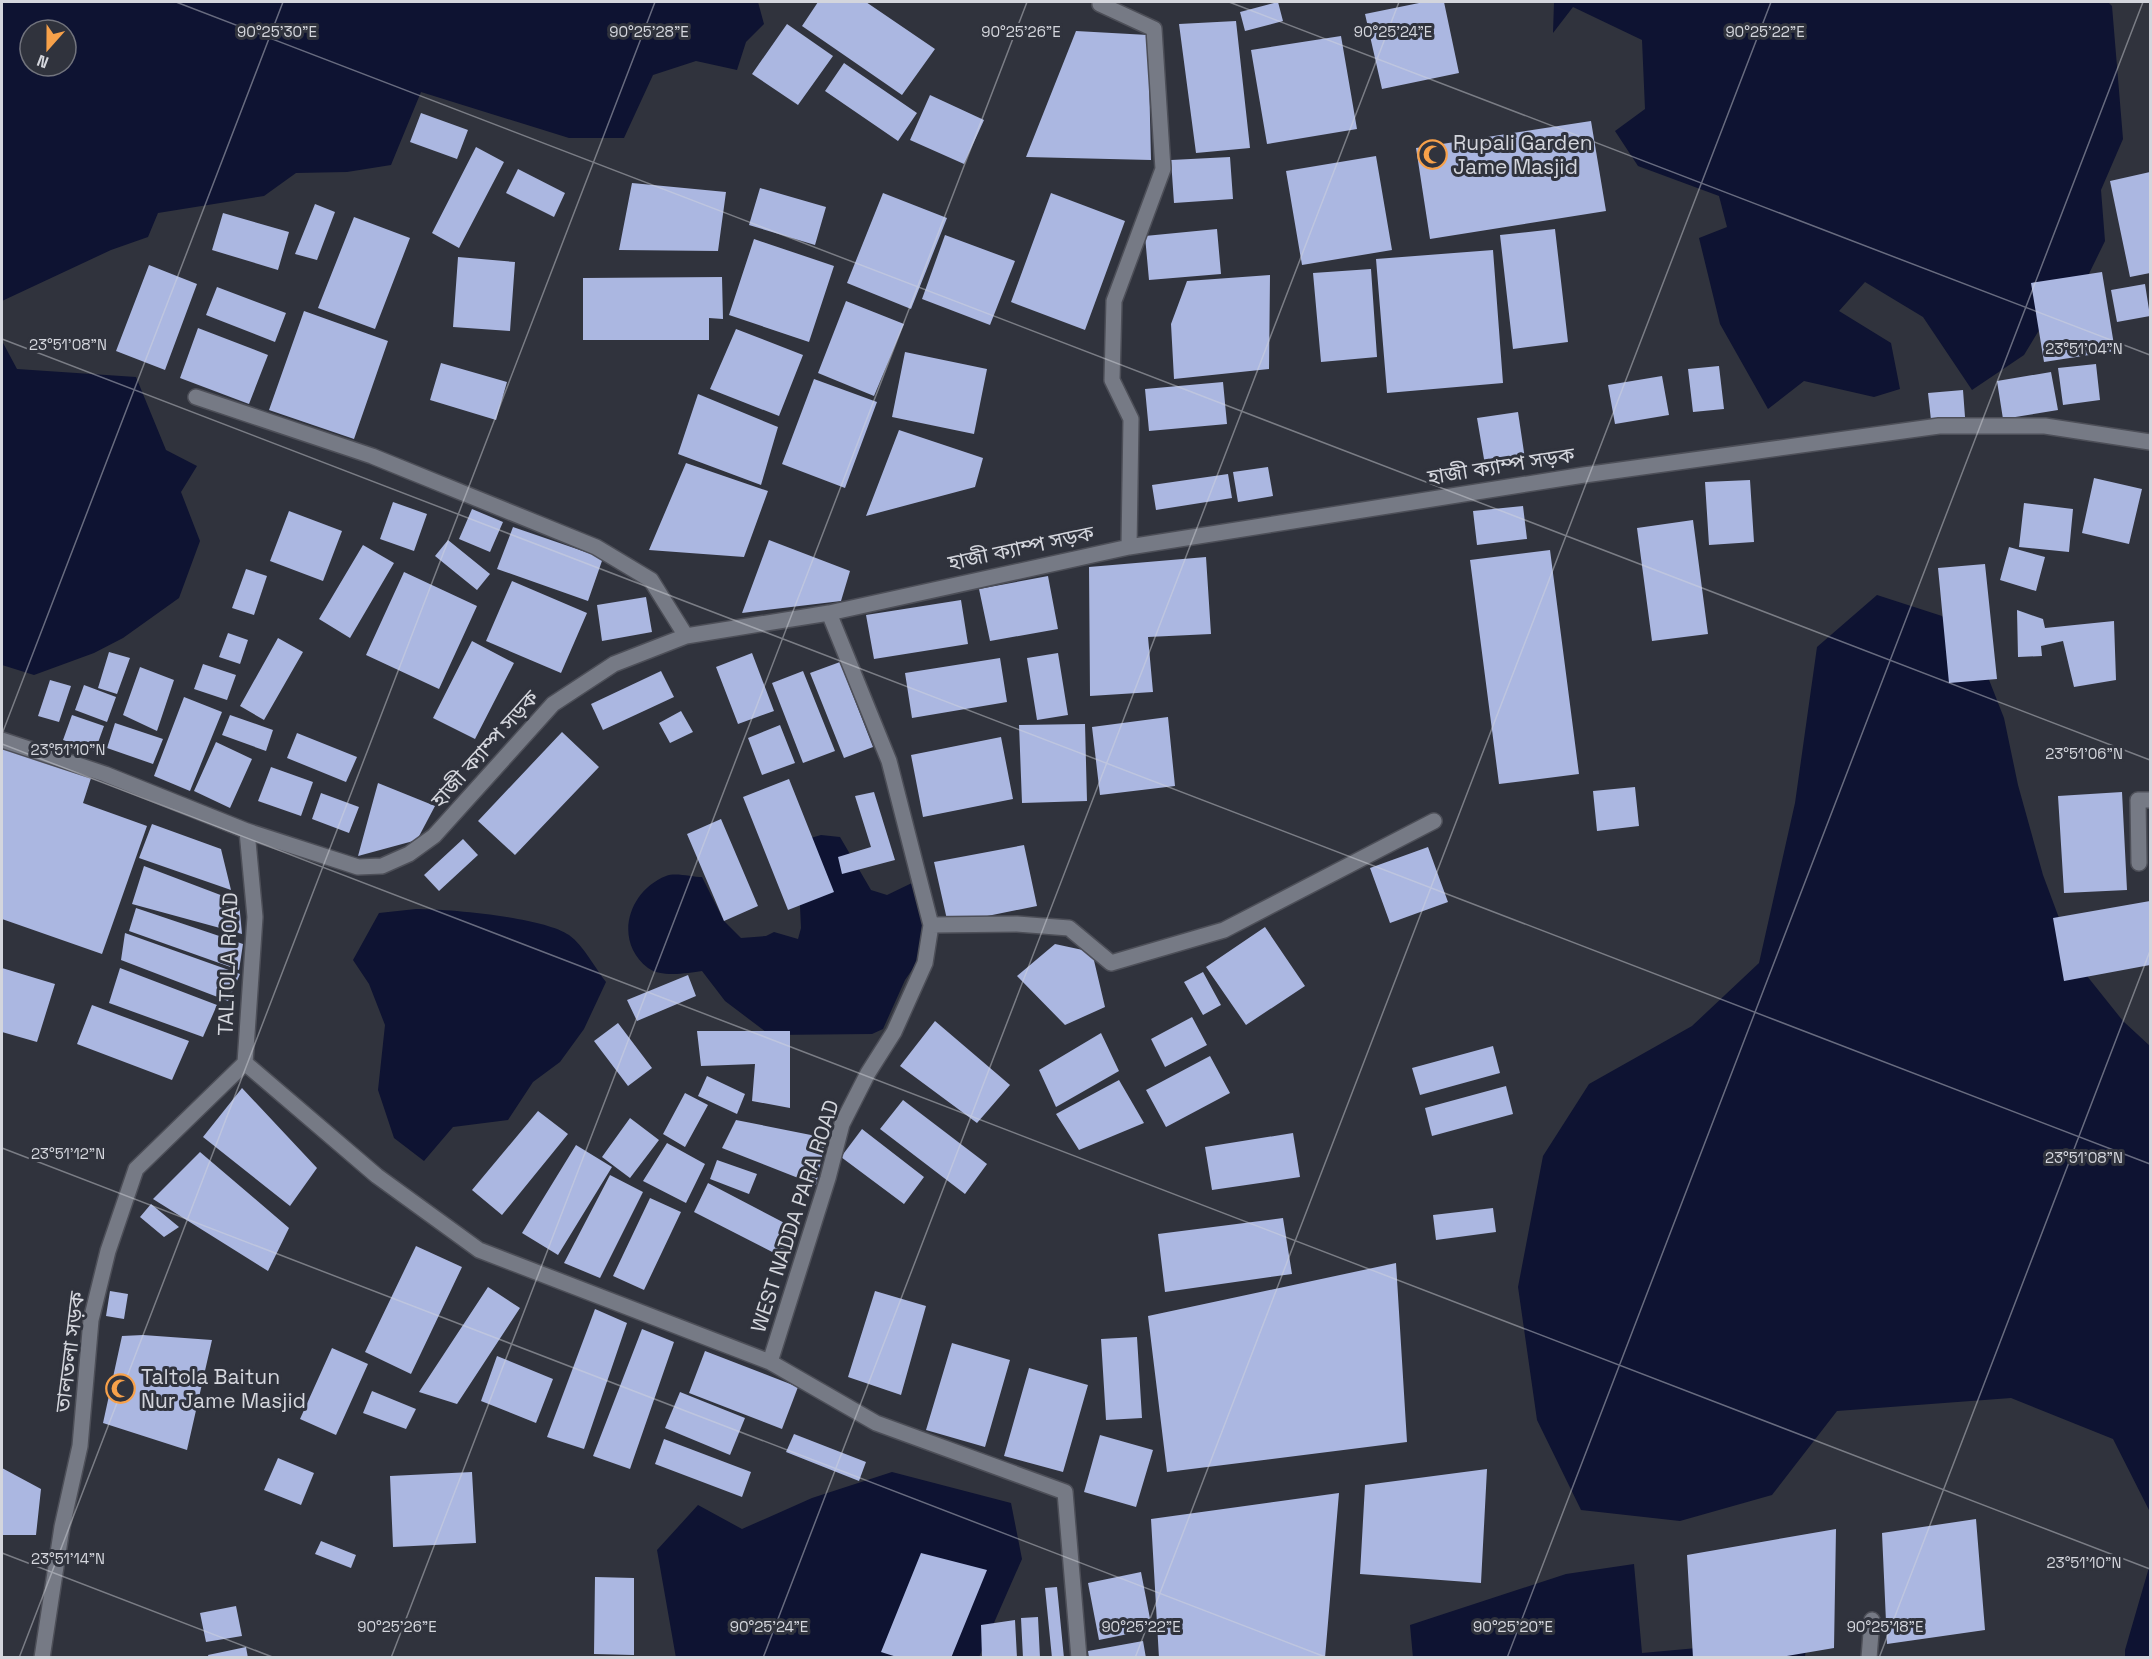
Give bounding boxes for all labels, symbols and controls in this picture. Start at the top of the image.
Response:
north arrow [18,18,78,78]
text: 90°25'30"E [237,22,317,41]
text: 90°25'28"E [609,22,689,41]
text: 90°25'26"E [981,22,1061,41]
text: 90°25'24"E [1354,22,1432,41]
text: 90°25'22"E [1725,22,1805,41]
text: N [34,50,52,73]
place label: Rupali Garden Jame Masjid [1453,129,1593,180]
mosque icon: Rupali Garden Jame Masjid [1416,139,1448,171]
text: 23°51'08"N [29,335,107,354]
text: 23°51'04"N [2045,339,2123,358]
street label: হাজী ক্যাম্প সড়ক [1424,440,1577,491]
street label: হাজী ক্যাম্প সড়ক [944,519,1097,576]
street label: হাজী ক্যাম্প সড়ক [424,684,545,814]
text: 23°51'10"N [31,740,105,759]
text: 23°51'06"N [2045,744,2123,763]
street label: TALTOLA ROAD [212,892,243,1036]
street label: WEST NADDA PARA ROAD [744,1096,845,1335]
text: 23°51'12"N [31,1144,105,1163]
text: 23°51'08"N [2045,1148,2123,1167]
street label: তালতলা সড়ক [49,1289,90,1415]
place label: Taltola Baitun Nur Jame Masjid [141,1363,306,1414]
mosque icon: Taltola Baitun Nur Jame Masjid [104,1373,136,1405]
text: 23°51'14"N [31,1549,105,1568]
text: 23°51'10"N [2047,1553,2121,1572]
text: 90°25'26"E [357,1617,437,1636]
text: 90°25'24"E [730,1617,808,1636]
text: 90°25'22"E [1101,1617,1181,1636]
text: 90°25'20"E [1473,1617,1553,1636]
text: 90°25'18"E [1847,1617,1923,1636]

